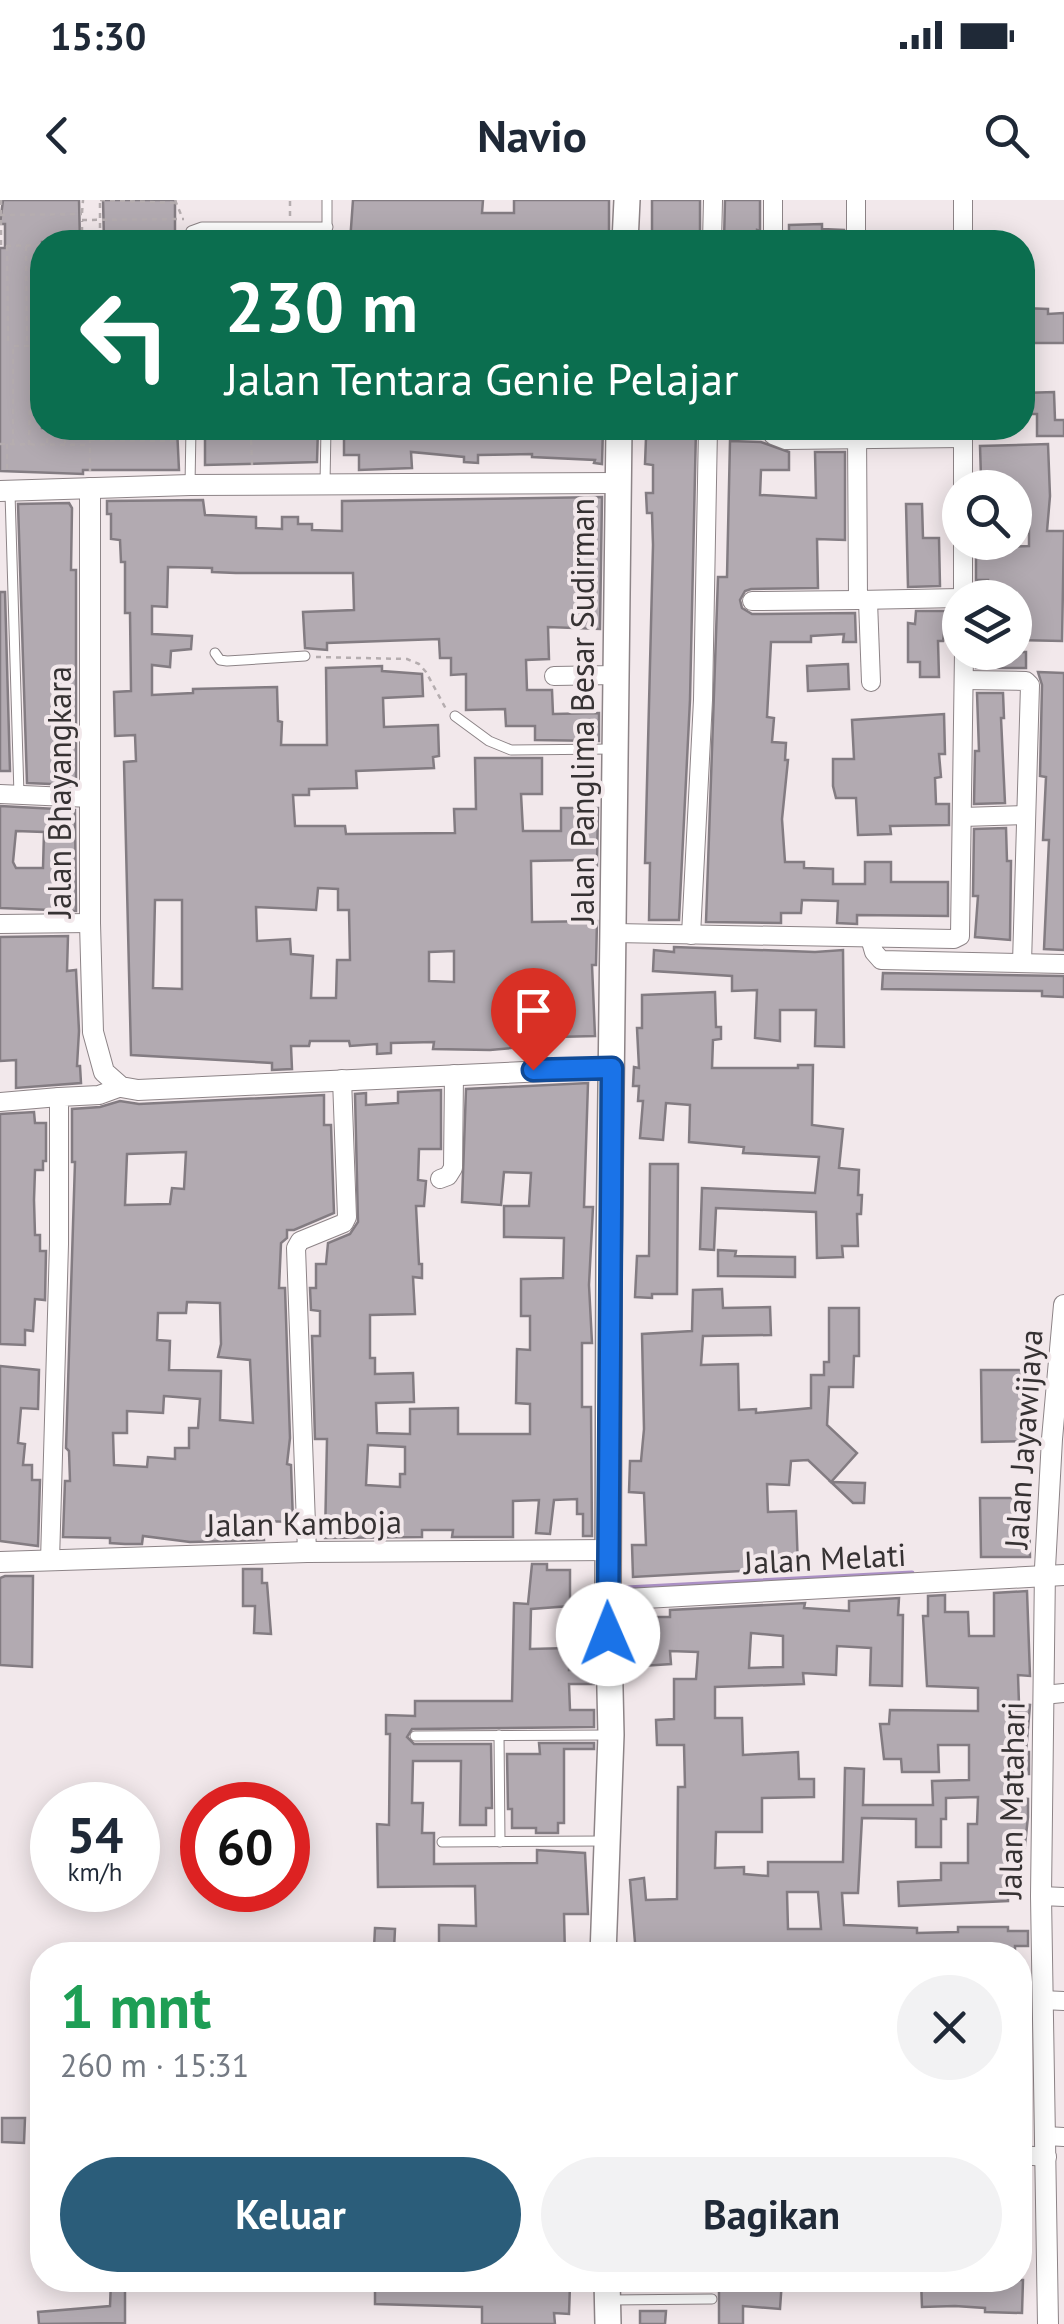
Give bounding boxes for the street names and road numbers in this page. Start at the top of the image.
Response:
street label: Jalan Panglima Besar Sudirman [561,498,603,926]
street label: Jalan Bhayangkara [38,666,80,920]
street label: Jalan Jayawijaya [994,1328,1052,1552]
street label: Jalan Kamboja [204,1500,402,1546]
street label: Jalan Melati [741,1533,907,1583]
street label: Jalan Matahari [988,1701,1034,1901]

